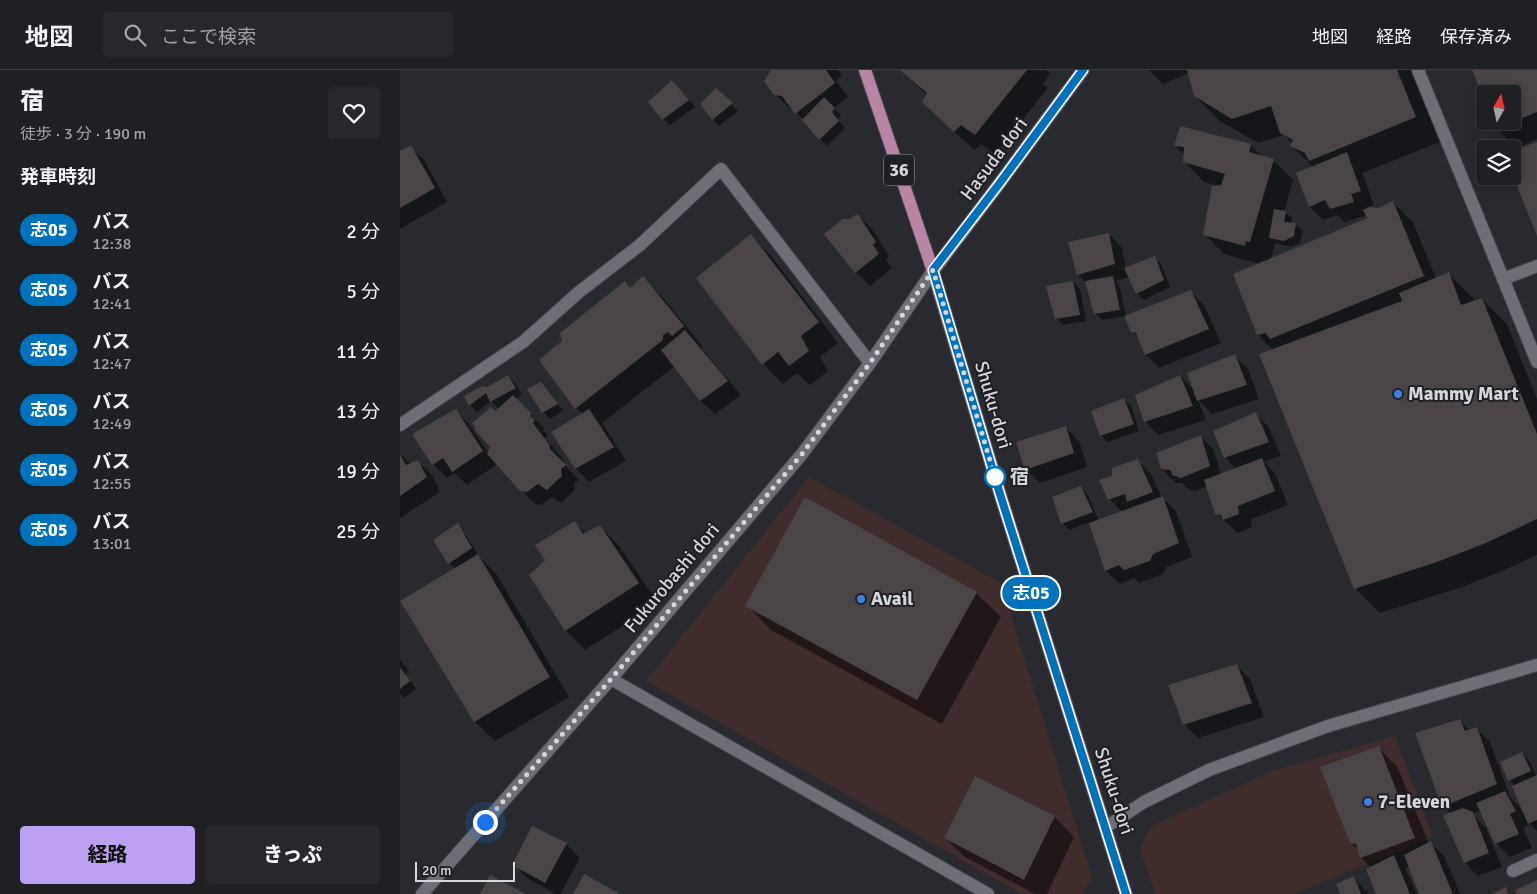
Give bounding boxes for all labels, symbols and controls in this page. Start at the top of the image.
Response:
search box [103,12,453,57]
icon: search [121,21,149,49]
text: 地図 [25,22,73,52]
text: ここで検索 [161,25,256,49]
text: 地図 [1312,26,1348,48]
text: 経路 [1376,26,1412,48]
text: 保存済み [1440,26,1512,48]
north arrow [1476,85,1521,130]
map controls [1476,85,1521,185]
text: 宿 [20,86,44,116]
button: heart [328,87,380,139]
street label: Hasuda dori [955,113,1033,205]
text: 徒歩 · 3 分 · 190 m [20,124,146,144]
button: layers [1476,140,1521,185]
road number: 36 [884,154,914,186]
text: 発車時刻 [20,165,96,189]
text: バス [92,210,130,234]
text: 志05 [30,219,67,241]
text: 2 分 [347,220,380,244]
text: 12:38 [92,234,131,254]
text: バス [92,270,130,294]
text: 志05 [30,279,67,301]
text: 5 分 [347,280,380,304]
text: 12:41 [92,294,131,314]
text: バス [92,330,130,354]
text: 志05 [30,339,67,361]
text: 11 分 [336,340,380,364]
text: 12:47 [92,354,131,374]
street label: Shuku-dori [969,358,1017,452]
place label: Mammy Mart [1408,382,1519,406]
marker: Mammy Mart [1392,388,1404,400]
text: バス [92,390,130,414]
text: 志05 [30,399,67,421]
text: 13 分 [336,400,380,424]
text: 12:49 [92,414,131,434]
text: バス [92,450,130,474]
text: 志05 [30,459,67,481]
text: 19 分 [336,460,380,484]
place label: 宿 [1010,465,1029,489]
marker: 宿 [984,466,1006,488]
text: 12:55 [92,474,131,494]
text: バス [92,510,130,534]
street label: Fukurobashi dori [619,518,725,638]
text: 志05 [30,519,67,541]
text: 25 分 [336,520,380,544]
text: 13:01 [92,534,131,554]
line badge: 志05 [1002,577,1060,609]
text: 志05 [1012,582,1050,604]
place label: Avail [871,587,913,611]
marker: Avail [855,593,867,605]
street label: Shuku-dori [1089,745,1139,837]
place label: 7-Eleven [1378,790,1450,814]
marker: 7-Eleven [1362,796,1374,808]
your location [473,810,498,835]
button: 経路 [20,826,195,884]
button: きっぷ [205,826,380,884]
scale bar [415,859,515,882]
text: 20 m [422,862,451,879]

